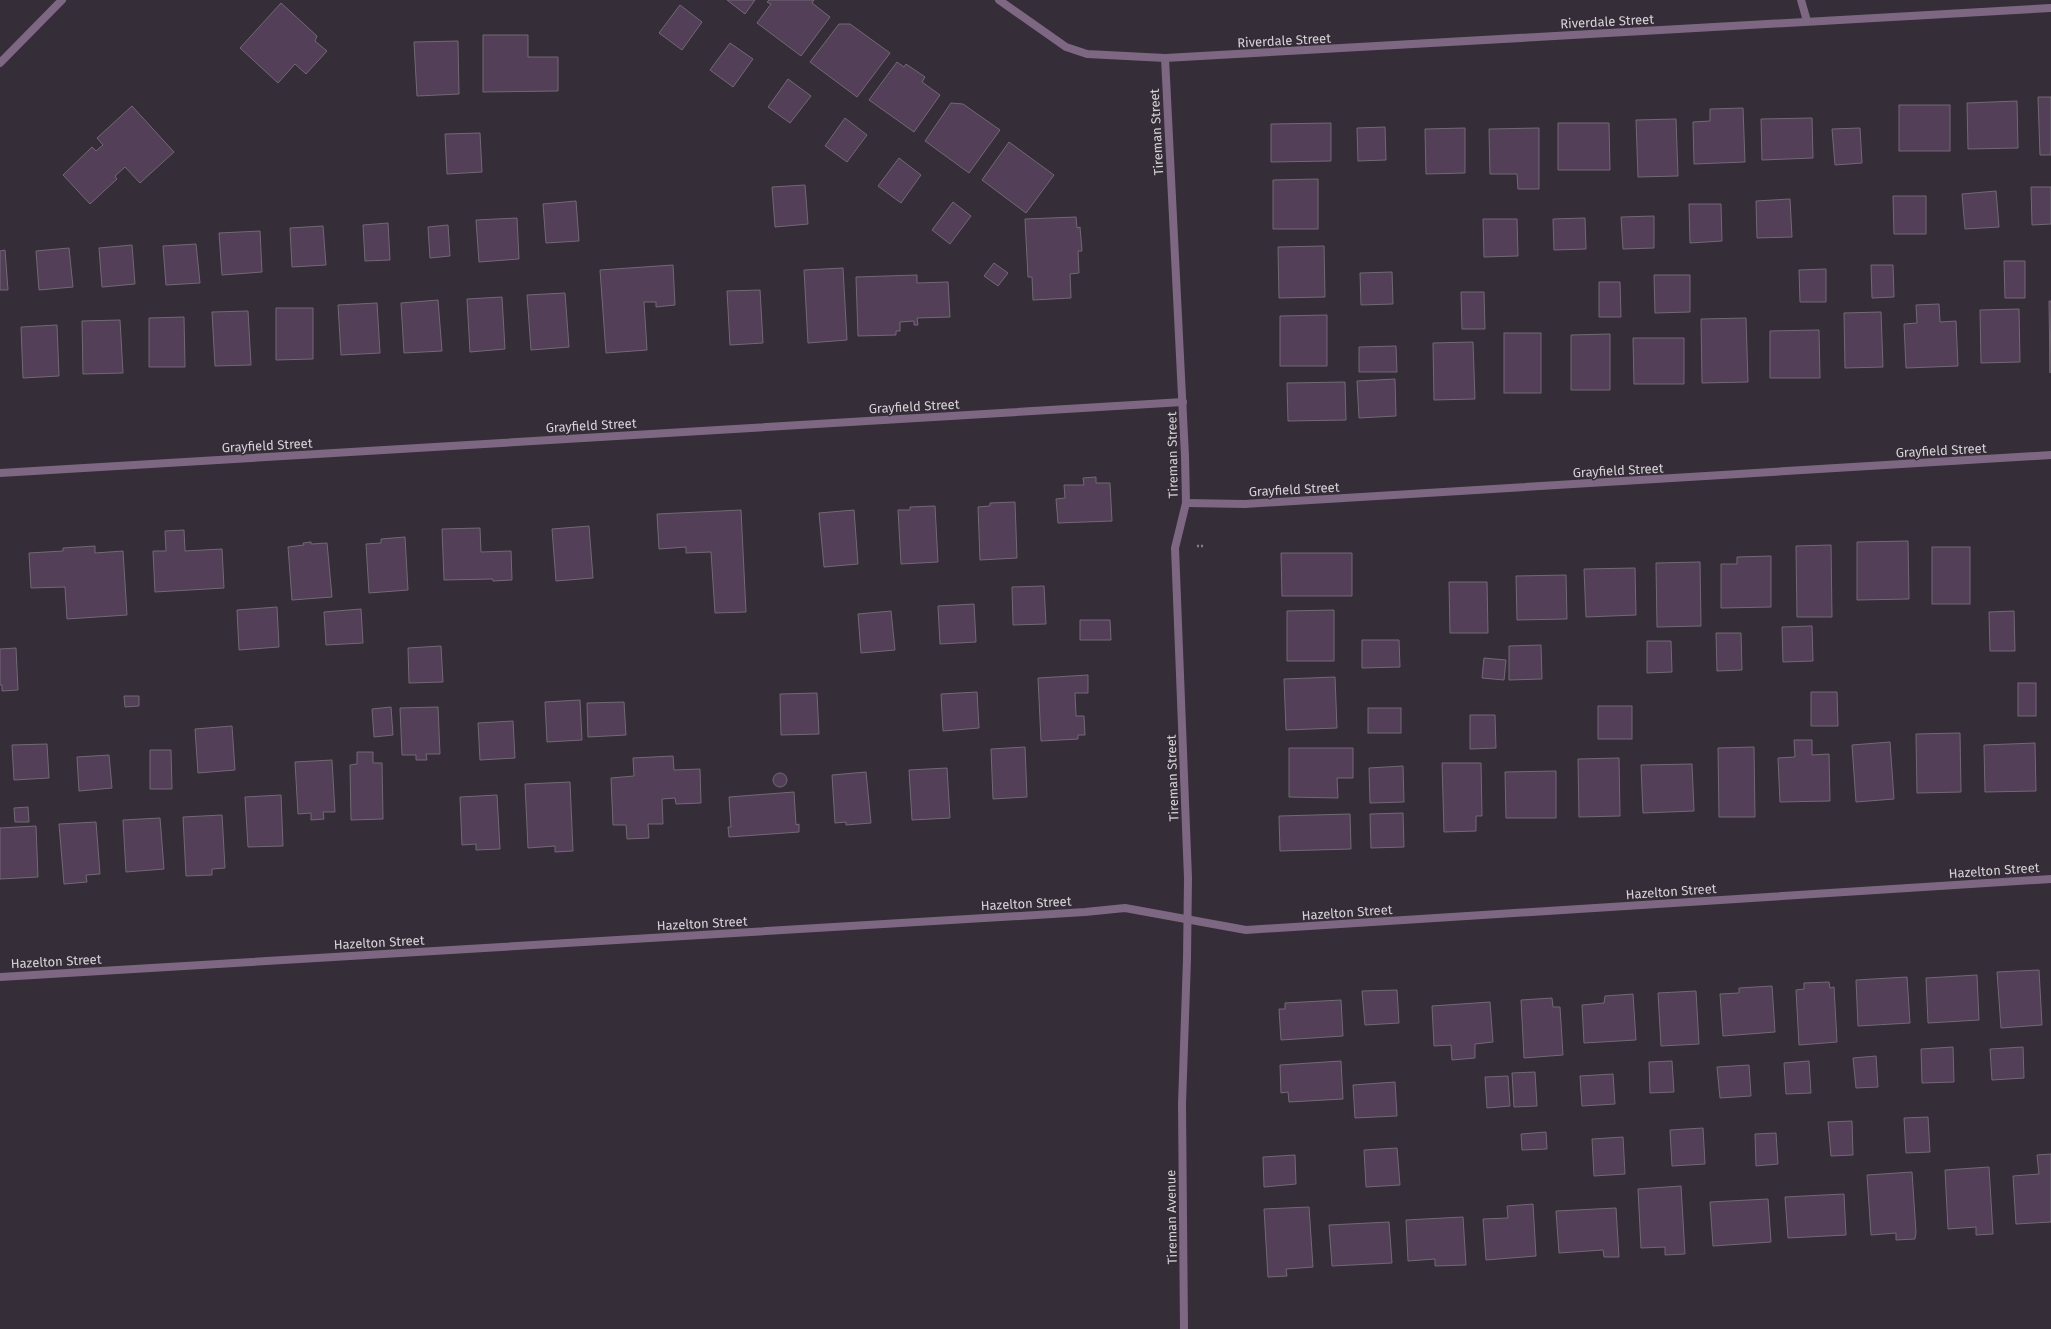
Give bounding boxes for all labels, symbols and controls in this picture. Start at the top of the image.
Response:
street label: Riverdale Street [1560,12,1655,31]
street label: Riverdale Street [1237,31,1332,50]
street label: Tireman Street [1147,88,1166,176]
street label: Grayfield Street [868,397,960,416]
street label: Tireman Street [1164,411,1181,498]
street label: Grayfield Street [545,416,637,435]
street label: Grayfield Street [221,436,313,455]
street label: Grayfield Street [1895,441,1987,460]
street label: Grayfield Street [1572,461,1664,480]
street label: Grayfield Street [1248,480,1340,499]
street label: Tireman Street [1163,734,1182,822]
street label: Hazelton Street [1948,860,2040,881]
street label: Hazelton Street [1625,881,1717,902]
street label: Hazelton Street [980,894,1072,913]
street label: Hazelton Street [1301,902,1393,923]
street label: Hazelton Street [656,914,748,933]
street label: Hazelton Street [333,933,425,952]
street label: Hazelton Street [10,952,102,971]
street label: Tireman Avenue [1163,1170,1180,1264]

